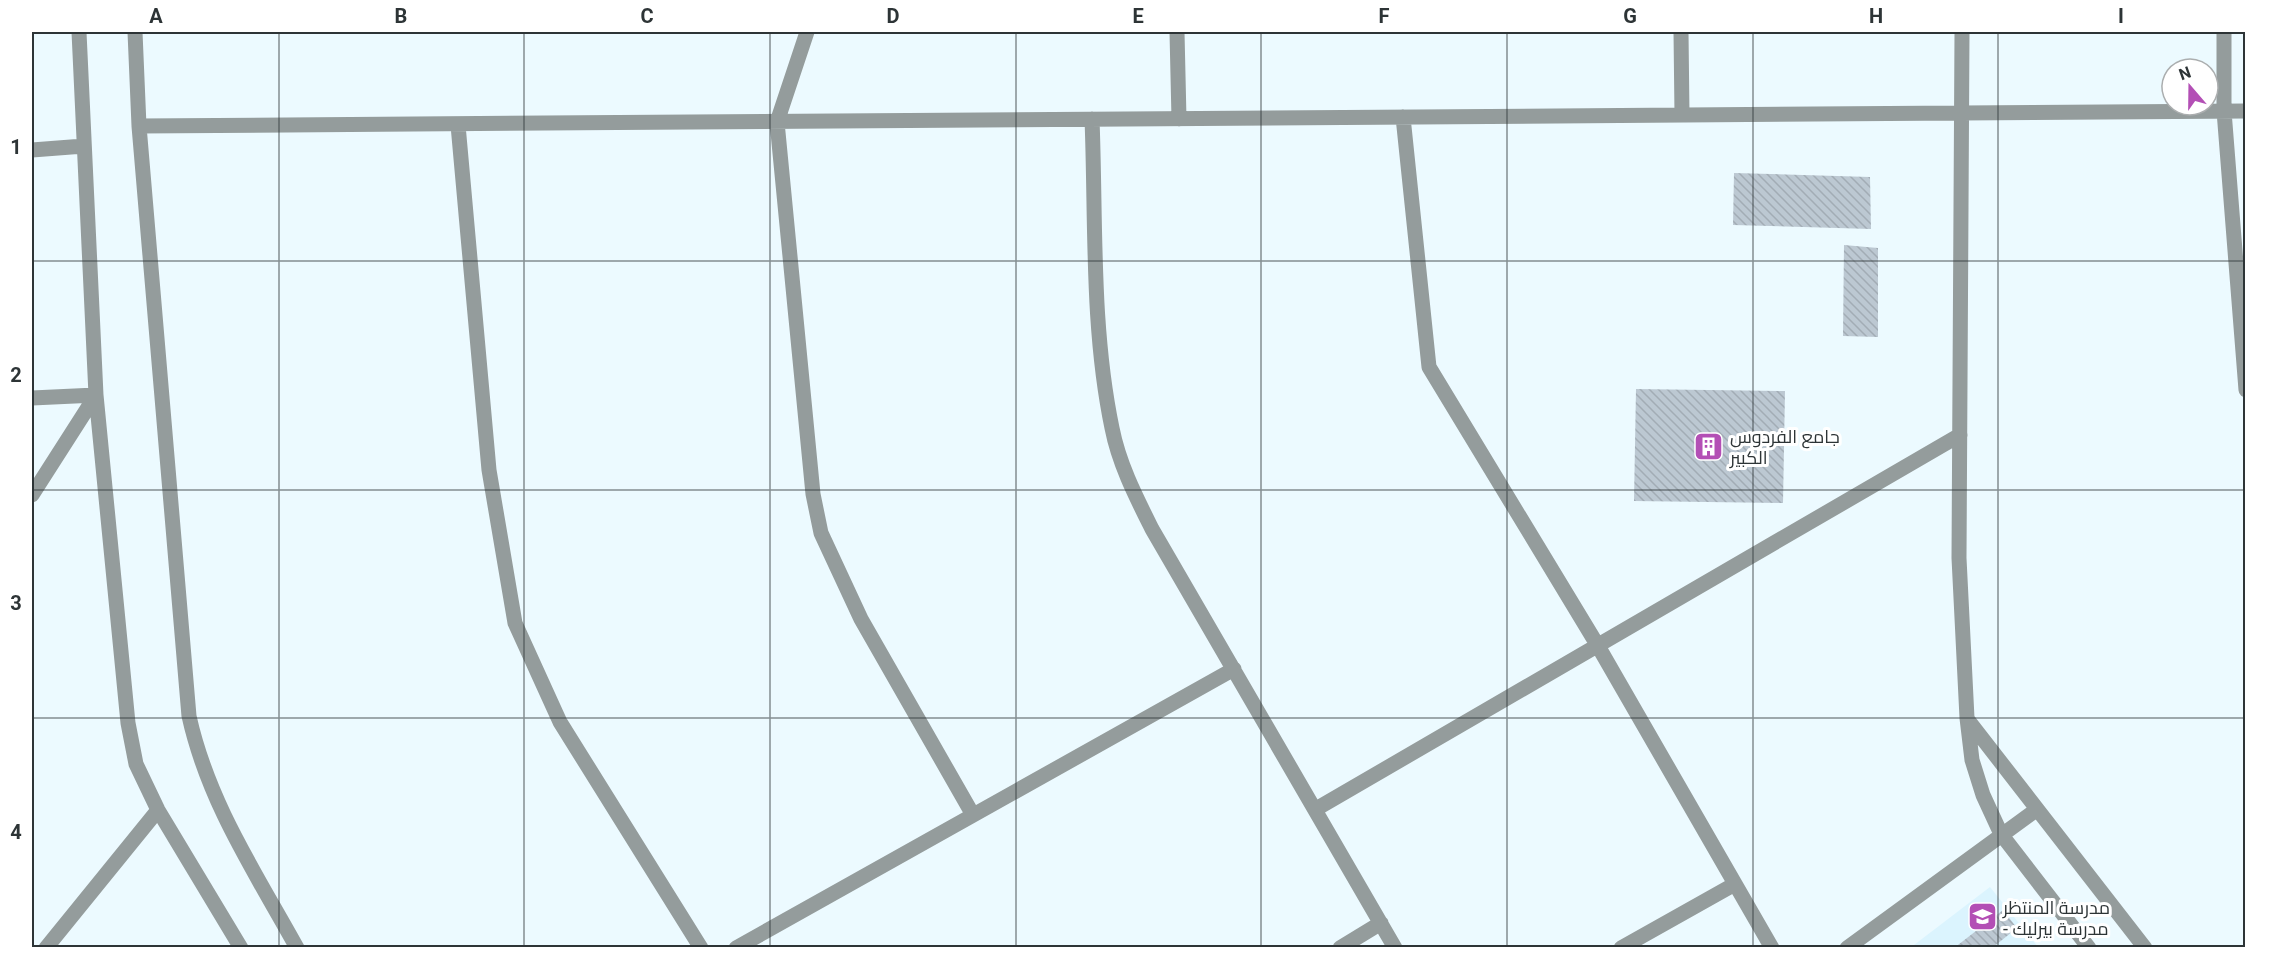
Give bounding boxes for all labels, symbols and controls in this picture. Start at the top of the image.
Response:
text: A [149,4,163,28]
text: B [395,4,407,28]
text: C [640,4,654,28]
text: D [887,4,900,28]
text: E [1132,4,1144,28]
text: F [1379,4,1390,28]
text: G [1623,4,1637,28]
text: H [1869,4,1883,28]
text: I [2118,4,2124,28]
north arrow [2160,57,2220,117]
text: N [2176,63,2194,84]
text: 1 [10,135,22,159]
text: 2 [10,363,22,387]
place label: جامع الفردوس الكبير [1729,426,1840,469]
building icon: جامع الفردوس الكبير [1693,430,1725,462]
text: 3 [10,591,22,615]
text: 4 [10,820,22,844]
place label: مدرسة المنتظر - مدرسة بيرليك [2002,897,2110,940]
school or university icon: مدرسة المنتظر - مدرسة بيرليك [1966,901,1998,933]

